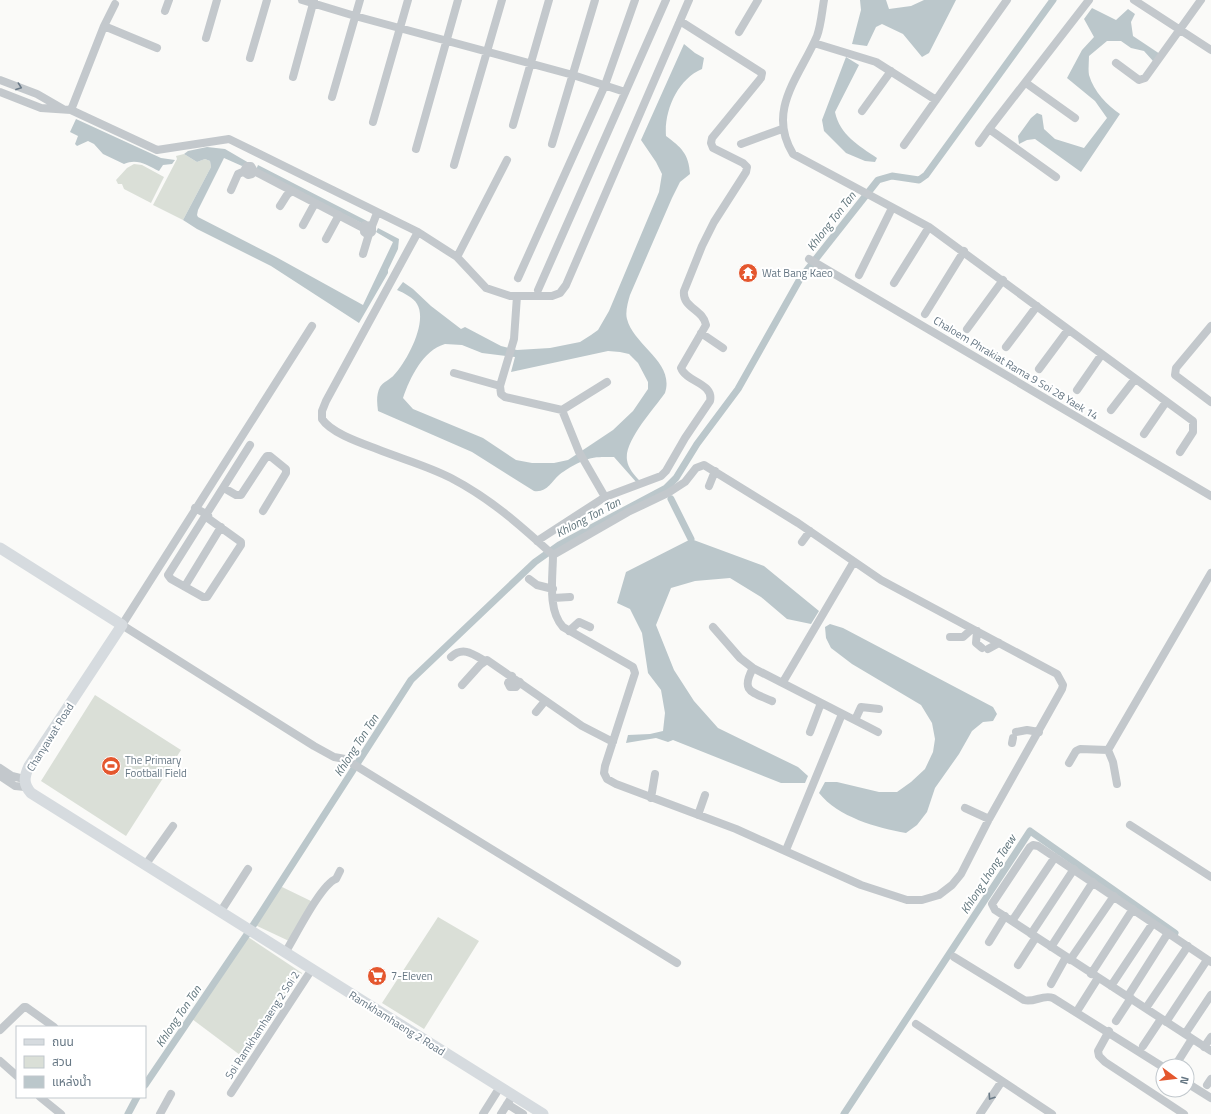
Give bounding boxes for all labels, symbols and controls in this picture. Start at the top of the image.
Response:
one-way arrow [15,82,22,90]
water label: Khlong Ton Tan [802,186,861,255]
temple icon: Wat Bang Kaeo [737,262,759,284]
place label: Wat Bang Kaeo [762,265,833,281]
street label: Chaloem Phrakiat Rama 9 Soi 28 Yaek 14 [931,312,1101,424]
water label: Khlong Ton Tan [552,491,625,542]
street label: Chanyawat Road [23,700,78,774]
water label: Khlong Ton Tan [329,709,384,780]
place label: The Primary Football Field [125,752,187,781]
sports icon: The Primary Football Field [100,755,122,777]
water label: Khlong Lhong Taew [955,830,1021,917]
supermarket icon: 7-Eleven [366,965,388,987]
street label: Soi Ramkhamhaeng 2 Soi 2 [221,968,303,1082]
place label: 7-Eleven [391,968,433,984]
water label: Khlong Ton Tan [150,980,206,1051]
street label: Ramkhamhaeng 2 Road [346,987,448,1059]
legend [16,1026,146,1098]
text: ถนน [52,1032,74,1051]
text: สวน [52,1052,72,1071]
north arrow [1155,1058,1195,1098]
text: แหล่งน้ำ [52,1072,91,1091]
text: N [1176,1075,1193,1086]
one-way arrow [989,1093,996,1100]

